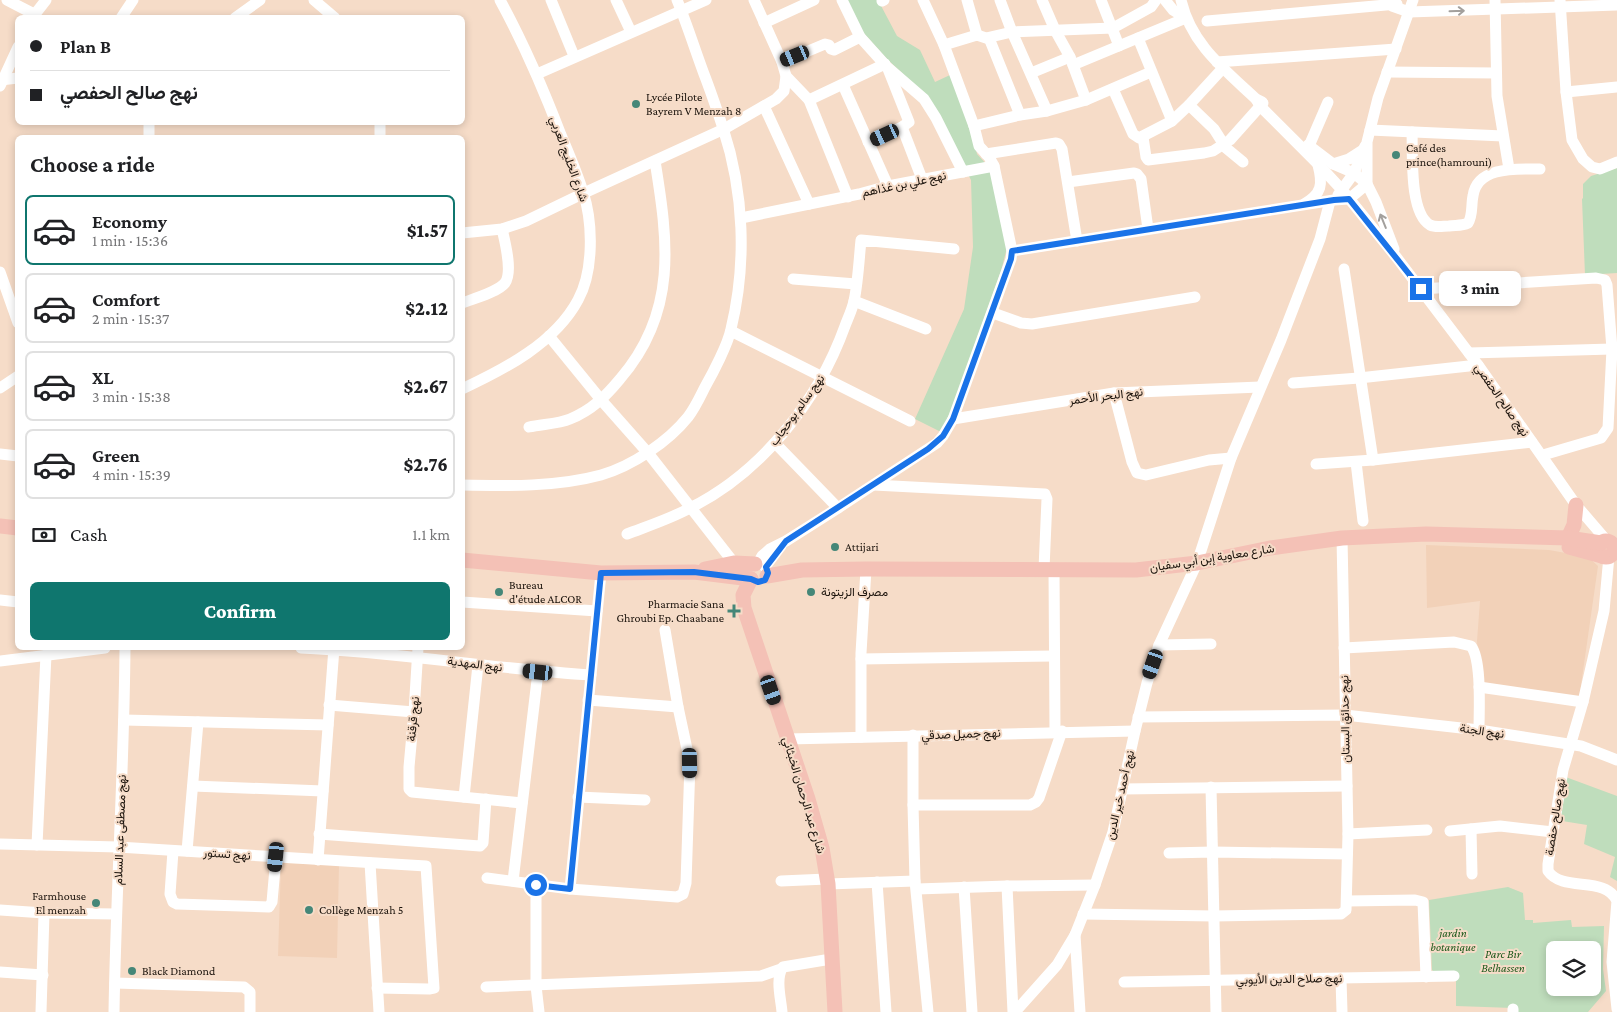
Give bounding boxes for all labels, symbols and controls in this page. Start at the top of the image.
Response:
one-way arrow [1449,6,1465,15]
text: Plan B [60,36,111,57]
car [778,43,811,69]
text: نهج صالح الحفصي [60,82,198,103]
place label: Lycée Pilote Bayrem V Menzah 8 [646,90,741,118]
marker: Lycée Pilote Bayrem V Menzah 8 [630,98,642,110]
street label: شارع الخليج العربي [544,114,591,205]
car [868,122,901,148]
place label: Café des prince(hamrouni) [1406,141,1492,169]
marker: Café des prince(hamrouni) [1390,149,1402,161]
text: Choose a ride [30,152,155,177]
street label: نهج علي بن غذاهم [861,168,948,203]
icon: car [32,208,77,253]
text: Economy [92,211,167,232]
one-way arrow [1378,213,1387,229]
text: $1.57 [407,220,448,241]
text: 1 min · 15:36 [92,232,168,249]
callout: 3 min [1438,272,1521,306]
route end [1410,278,1432,300]
text: 3 min [1460,280,1500,297]
icon: car [32,286,77,331]
text: Comfort [92,289,160,310]
text: $2.12 [405,298,448,319]
text: 2 min · 15:37 [92,310,169,327]
street label: نهج صالح الحفصي [1469,361,1532,441]
icon: car [32,364,77,409]
text: XL [92,367,114,388]
street label: نهج سالم بوحجاب [766,372,829,449]
text: $2.67 [403,376,448,397]
street label: نهج البحر الأحمر [1067,385,1144,410]
text: 3 min · 15:38 [92,388,171,405]
icon: car [32,442,77,487]
text: Green [92,445,140,466]
text: $2.76 [404,454,448,475]
text: 4 min · 15:39 [92,466,171,483]
icon: cash [30,521,58,549]
text: Cash [70,524,108,545]
text: 1.1 km [412,526,450,543]
place label: Attijari [845,540,879,554]
marker: Attijari [829,541,841,553]
street label: شارع معاوية إبن أبي سفيان [1149,541,1276,578]
place label: Bureau d'étude ALCOR [509,578,582,606]
button: Confirm [30,582,450,640]
place label: مصرف الزيتونة [821,585,888,600]
marker: Bureau d'étude ALCOR [493,586,505,598]
marker: مصرف الزيتونة [805,586,817,598]
place label: Pharmacie Sana Ghroubi Ep. Chaabane [616,597,724,625]
marker: Pharmacie Sana Ghroubi Ep. Chaabane [728,605,740,617]
car [1141,647,1164,681]
street label: نهج المهدية [446,654,503,676]
car [522,663,553,681]
car [759,673,782,707]
street label: نهج حدائق البستان [1337,675,1355,763]
street label: نهج قرقنة [404,696,424,742]
street label: نهج الجنة [1459,721,1505,743]
street label: نهج جميل صدقي [921,726,1001,745]
street label: شارع عبد الرحمان الخبثاني [777,735,828,856]
car [682,748,697,778]
street label: نهج أحمد خير الدين [1103,749,1139,842]
street label: نهج مصطفى عبد السلام [111,775,131,886]
street label: نهج صالح حفصة [1542,778,1570,857]
car [266,841,285,873]
street label: نهج تستور [202,845,251,865]
route start [525,874,547,896]
place label: Farmhouse El menzah [32,889,87,917]
marker: Farmhouse El menzah [90,897,102,909]
place label: Collège Menzah 5 [319,903,404,917]
marker: Collège Menzah 5 [303,904,315,916]
park label: jardin botanique [1431,926,1476,954]
map controls [1546,941,1601,996]
button: layers [1546,941,1601,996]
park label: Parc Bir Belhassen [1481,947,1525,975]
place label: Black Diamond [142,964,216,978]
marker: Black Diamond [126,965,138,977]
street label: نهج صلاح الدين الأيوبي [1235,971,1343,990]

